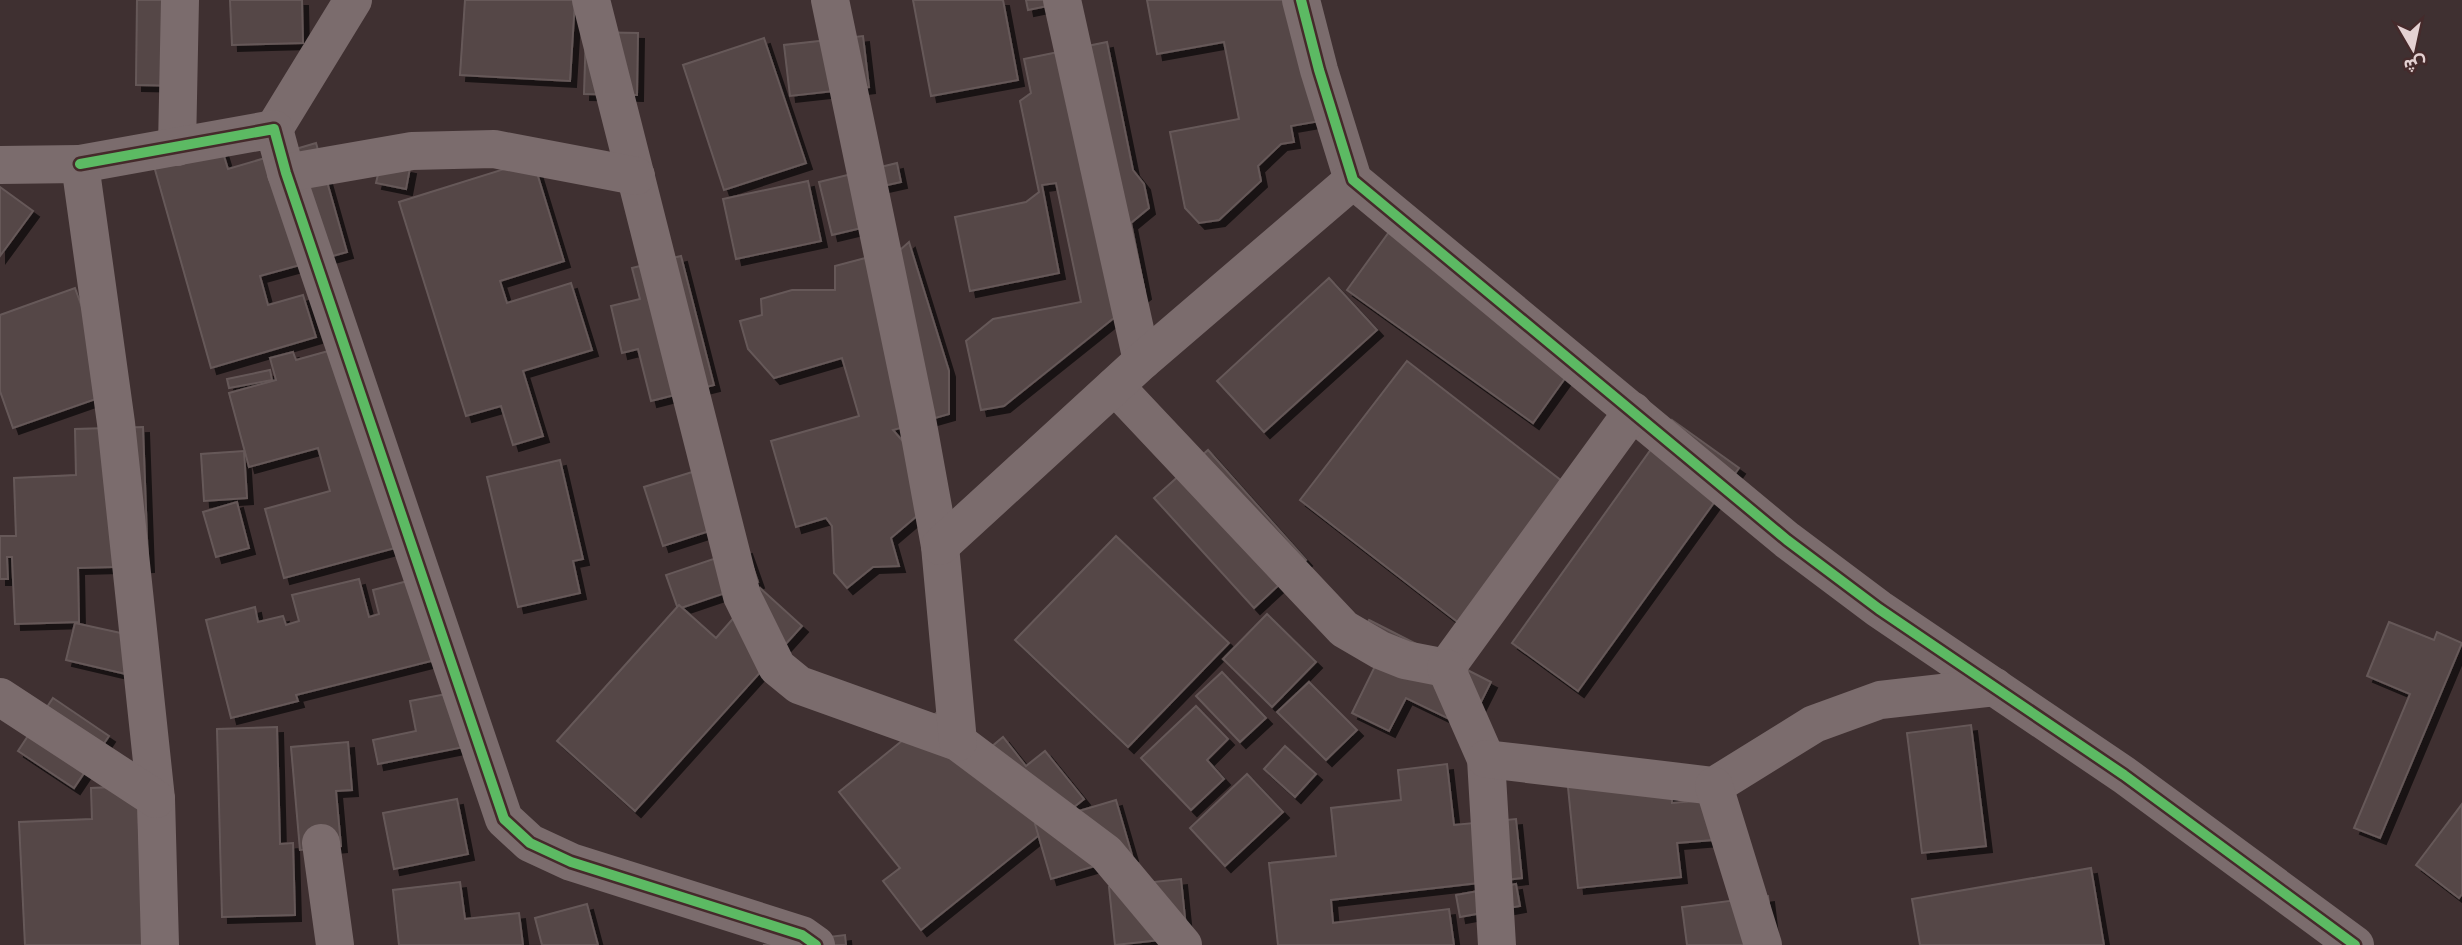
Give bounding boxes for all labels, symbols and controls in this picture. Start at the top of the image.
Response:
north arrow [2378,14,2448,84]
text: ش [2402,52,2429,78]

